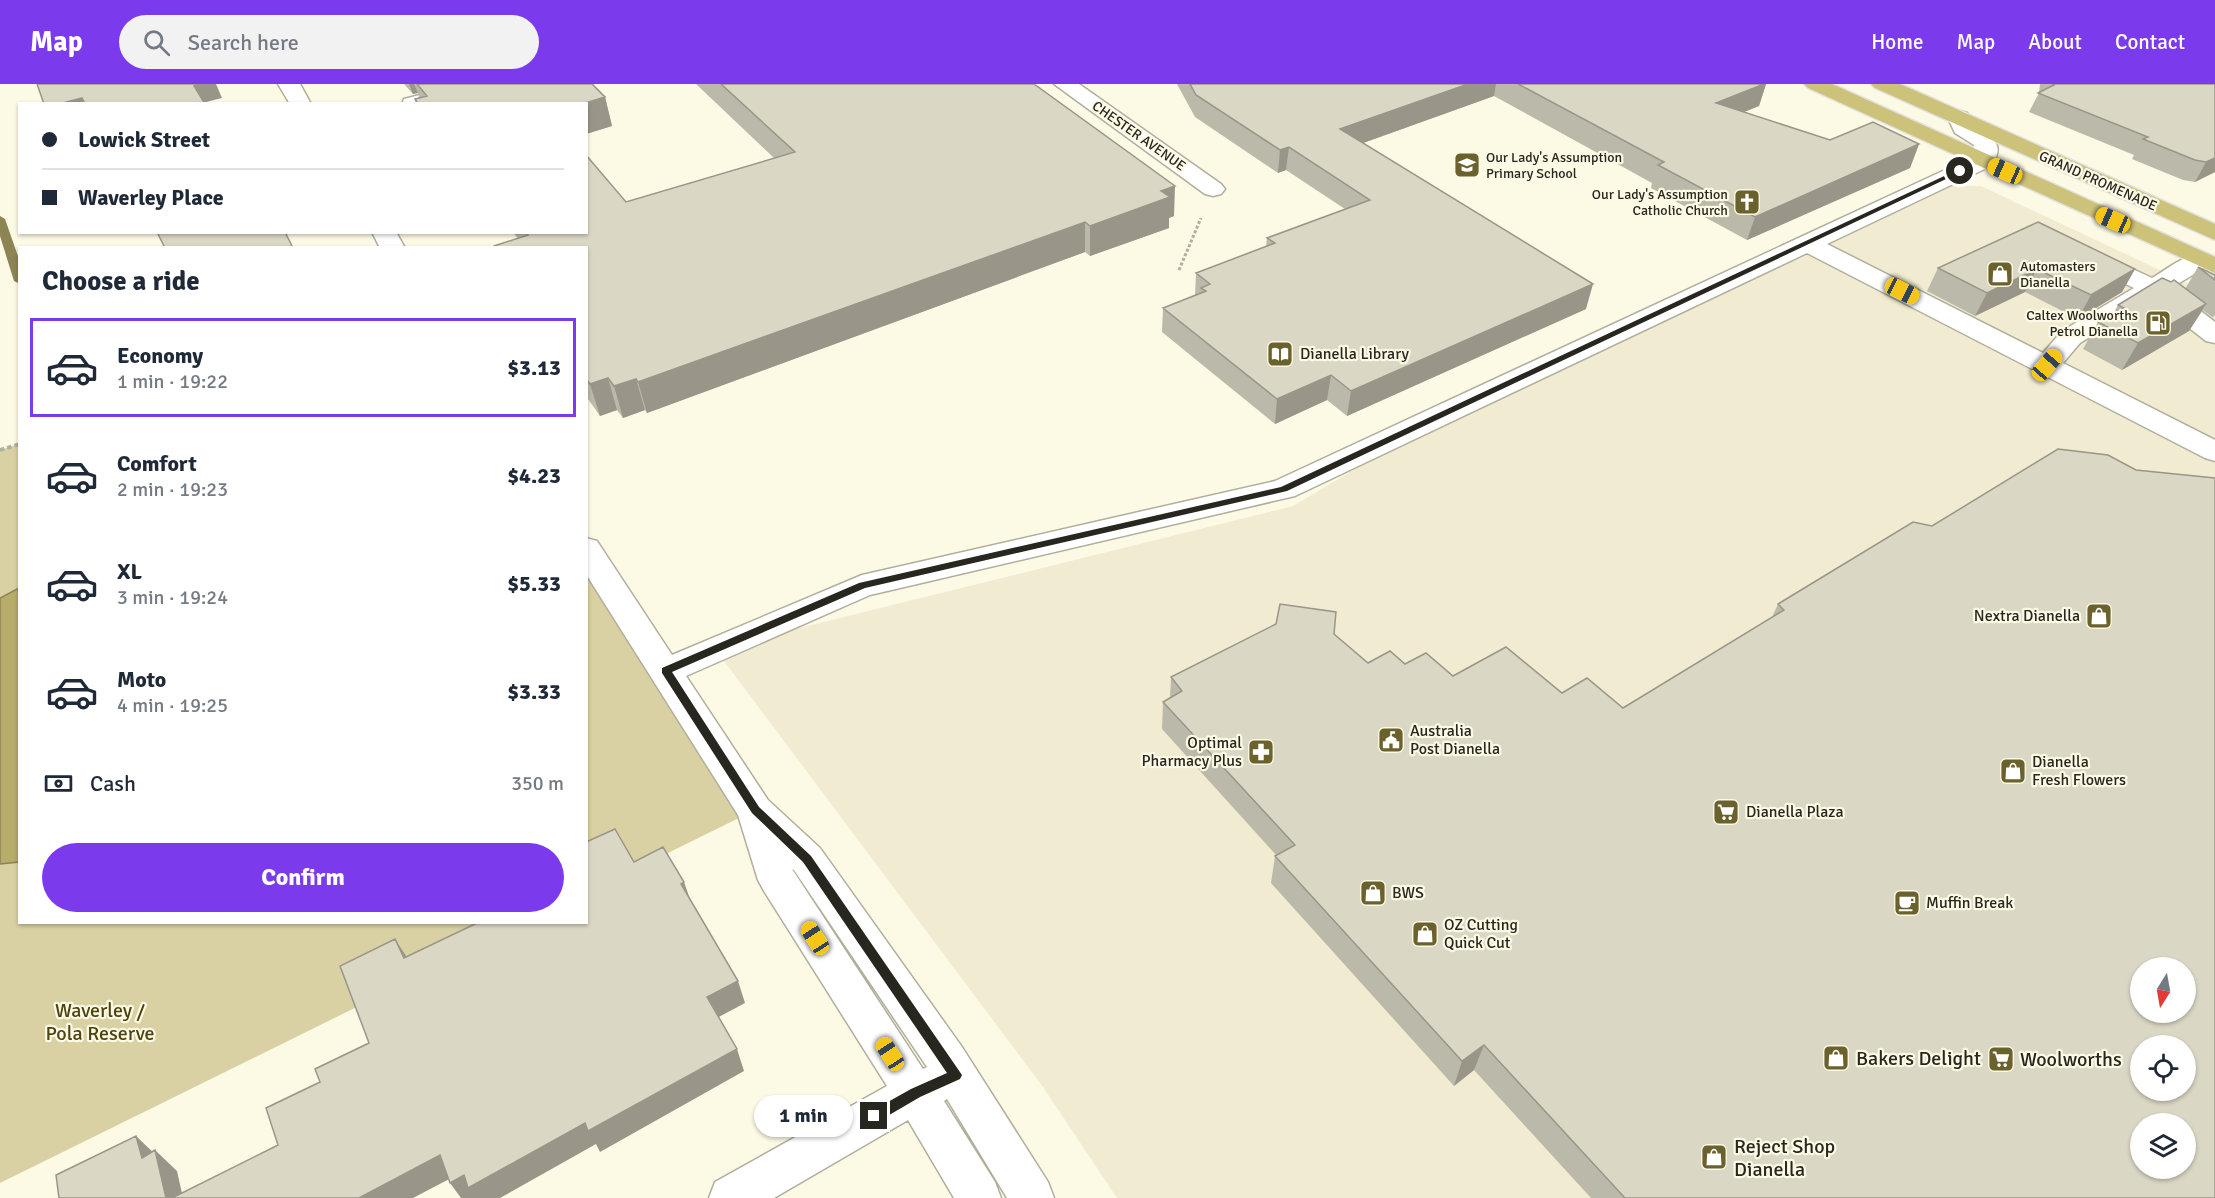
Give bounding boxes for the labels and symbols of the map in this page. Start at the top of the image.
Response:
street label: CHESTER AVENUE [1089,97,1189,175]
street label: GRAND PROMENADE [2036,147,2160,215]
place label: Our Lady's Assumption Primary School [1486,149,1622,182]
school or university icon: Our Lady's Assumption Primary School [1452,150,1482,180]
car [1985,155,2025,187]
route start [1946,157,1973,184]
place label: Our Lady's Assumption Catholic Church [1592,186,1728,219]
church icon: Our Lady's Assumption Catholic Church [1732,187,1762,217]
car [2093,204,2133,236]
place label: Automasters Dianella [2020,258,2096,291]
shop icon: Automasters Dianella [1985,259,2015,289]
car [1882,275,1922,307]
place label: Caltex Woolworths Petrol Dianella [2026,307,2138,340]
fuel station icon: Caltex Woolworths Petrol Dianella [2143,308,2173,338]
library icon: Dianella Library [1265,339,1295,369]
place label: Dianella Library [1300,344,1409,364]
car [2028,346,2066,384]
shop icon: Nextra Dianella [2084,601,2114,631]
place label: Nextra Dianella [1974,606,2080,626]
place label: Australia Post Dianella [1410,721,1500,759]
public building icon: Australia Post Dianella [1376,725,1406,755]
place label: Optimal Pharmacy Plus [1142,733,1242,771]
pharmacy icon: Optimal Pharmacy Plus [1246,737,1276,767]
place label: Dianella Fresh Flowers [2032,752,2126,790]
shop icon: Dianella Fresh Flowers [1998,756,2028,786]
supermarket icon: Dianella Plaza [1711,797,1741,827]
place label: Dianella Plaza [1746,802,1844,822]
shop icon: BWS [1358,878,1388,908]
place label: BWS [1392,883,1424,903]
cafe icon: Muffin Break [1892,888,1922,918]
place label: Muffin Break [1926,893,2013,913]
place label: OZ Cutting Quick Cut [1444,915,1518,953]
car [798,918,832,958]
shop icon: OZ Cutting Quick Cut [1410,919,1440,949]
north arrow [2130,957,2196,1023]
park label: Waverley / Pola Reserve [46,998,154,1046]
car [873,1034,907,1074]
shop icon: Bakers Delight [1821,1043,1851,1073]
supermarket icon: Woolworths [1986,1044,2016,1074]
place label: Bakers Delight [1856,1046,1981,1071]
place label: Woolworths [2020,1047,2122,1072]
callout: 1 min [754,1095,853,1137]
route end [860,1102,887,1129]
place label: Reject Shop Dianella [1734,1134,1835,1182]
shop icon: Reject Shop Dianella [1699,1142,1729,1172]

